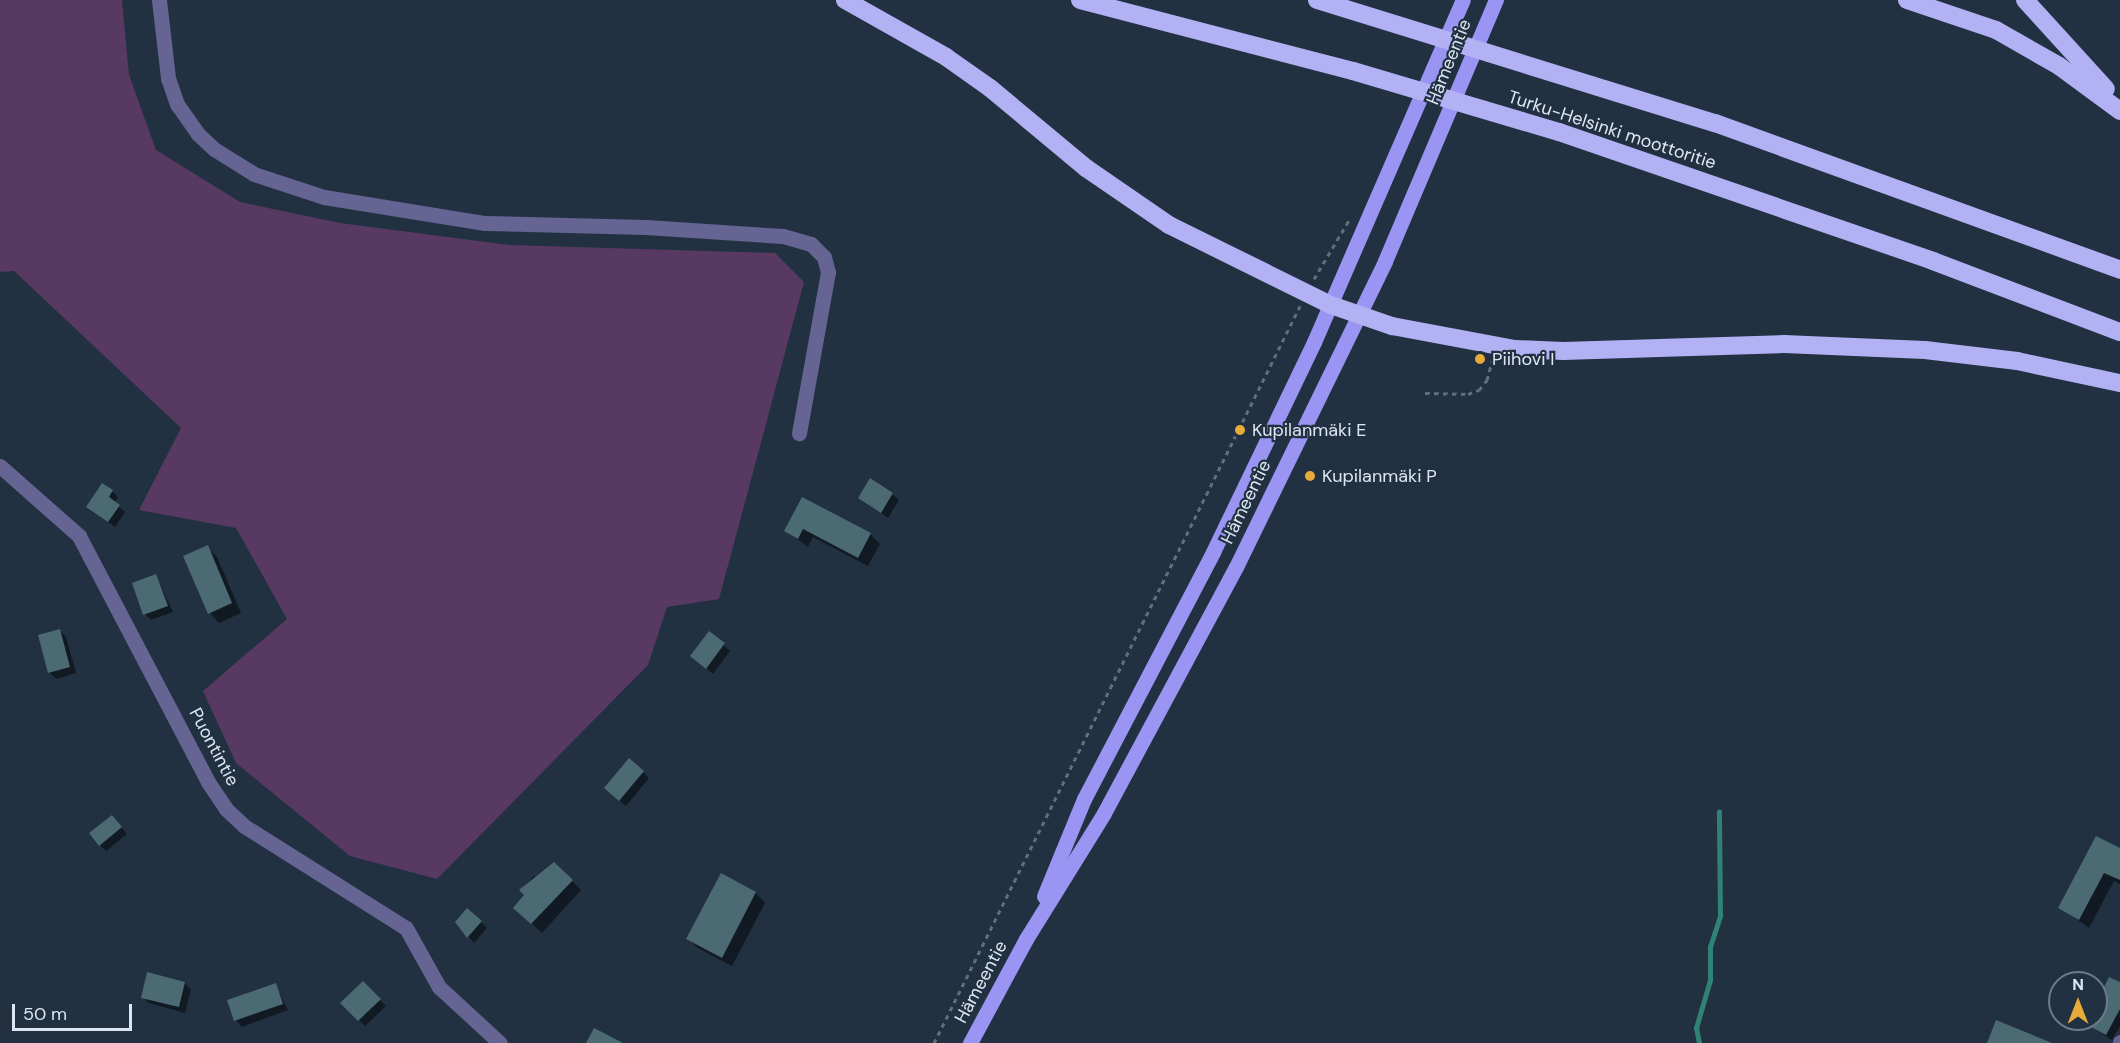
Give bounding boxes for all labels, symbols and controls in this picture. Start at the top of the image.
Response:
street label: Hämeentie [1422,16,1476,108]
street label: Turku-Helsinki moottoritie [1505,86,1719,174]
place label: Piihovi I [1492,348,1554,370]
marker: Piihovi I [1473,352,1487,366]
place label: Kupilanmäki E [1252,419,1366,441]
marker: Kupilanmäki E [1233,423,1247,437]
street label: Hämeentie [1216,457,1276,547]
place label: Kupilanmäki P [1322,465,1437,487]
marker: Kupilanmäki P [1303,469,1317,483]
street label: Puontintie [184,704,244,790]
street label: Hämeentie [950,937,1012,1027]
north arrow [2048,971,2108,1031]
text: N [2072,974,2084,995]
scale bar [15,992,135,1030]
text: 50 m [23,1002,67,1026]

